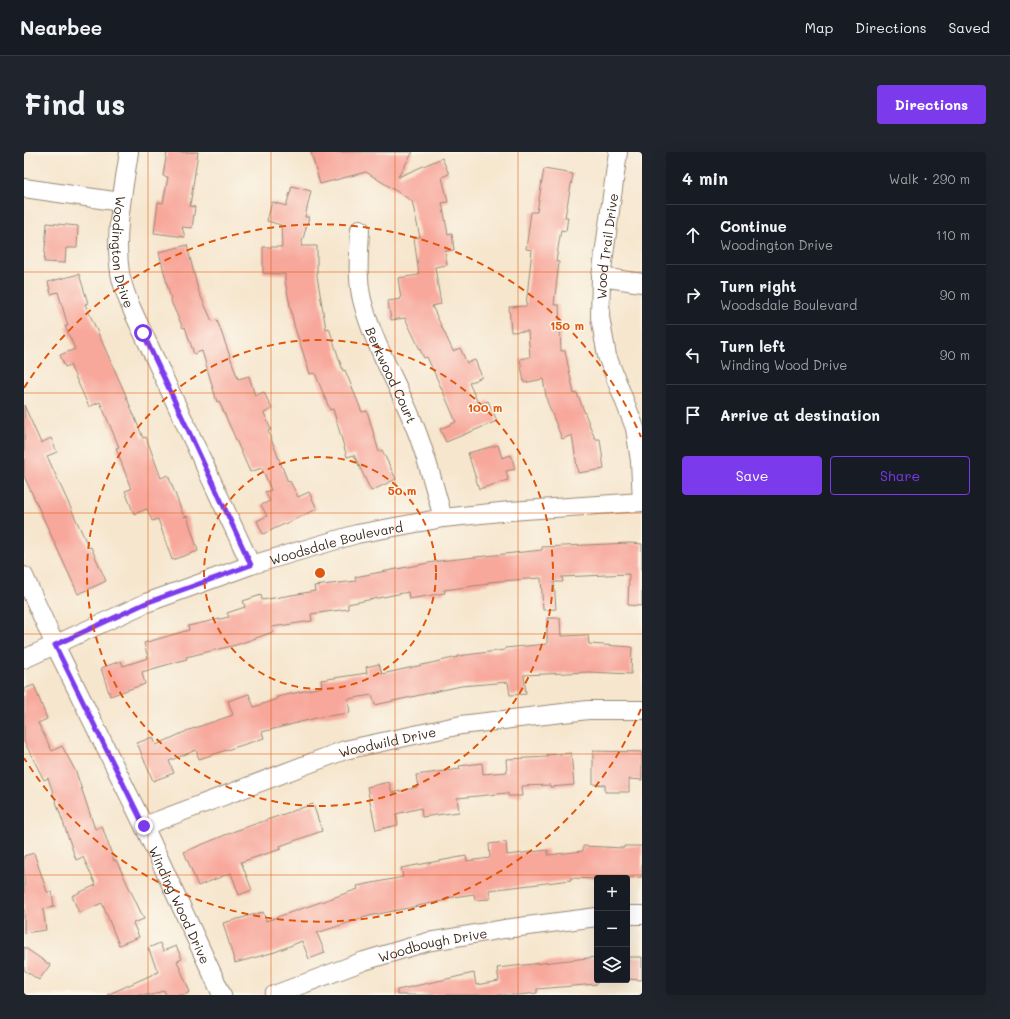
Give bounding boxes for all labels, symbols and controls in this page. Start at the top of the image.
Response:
text: Nearbee [20,15,102,40]
text: Map [805,18,833,37]
text: Directions [855,18,926,37]
text: Saved [948,18,990,37]
button: Directions [877,85,986,124]
text: Find us [24,86,125,122]
text: 4 min [682,167,728,189]
text: Walk · 290 m [889,170,970,187]
street label: Wood Trail Drive [592,192,621,300]
street label: Woodington Drive [110,195,139,310]
text: Continue [720,216,787,236]
icon: ahead [682,224,704,246]
text: 110 m [936,226,970,243]
text: Woodington Drive [720,236,833,253]
text: Turn right [720,276,797,296]
icon: right [682,284,704,306]
text: 90 m [940,286,970,303]
text: Woodsdale Boulevard [720,296,857,313]
text: 150 m [550,317,584,333]
route start [134,324,152,342]
street label: Berkwood Court [363,324,421,426]
text: Turn left [720,336,785,356]
icon: left [682,344,704,366]
text: 90 m [940,346,970,363]
text: Winding Wood Drive [720,356,847,373]
text: 100 m [468,399,502,415]
icon: arrive [682,404,704,426]
text: Arrive at destination [720,405,880,425]
button: Save [682,456,822,495]
button: Share [830,456,970,495]
text: 50 m [388,482,416,498]
street label: Woodsdale Boulevard [267,517,404,568]
centre of rings [313,566,327,580]
street label: Woodwild Drive [336,722,437,760]
route end [135,817,153,835]
street label: Winding Wood Drive [146,843,215,966]
map controls [594,875,630,983]
button: + [594,875,630,911]
button: − [594,911,630,947]
street label: Woodbough Drive [376,923,488,965]
button: layers [594,947,630,983]

